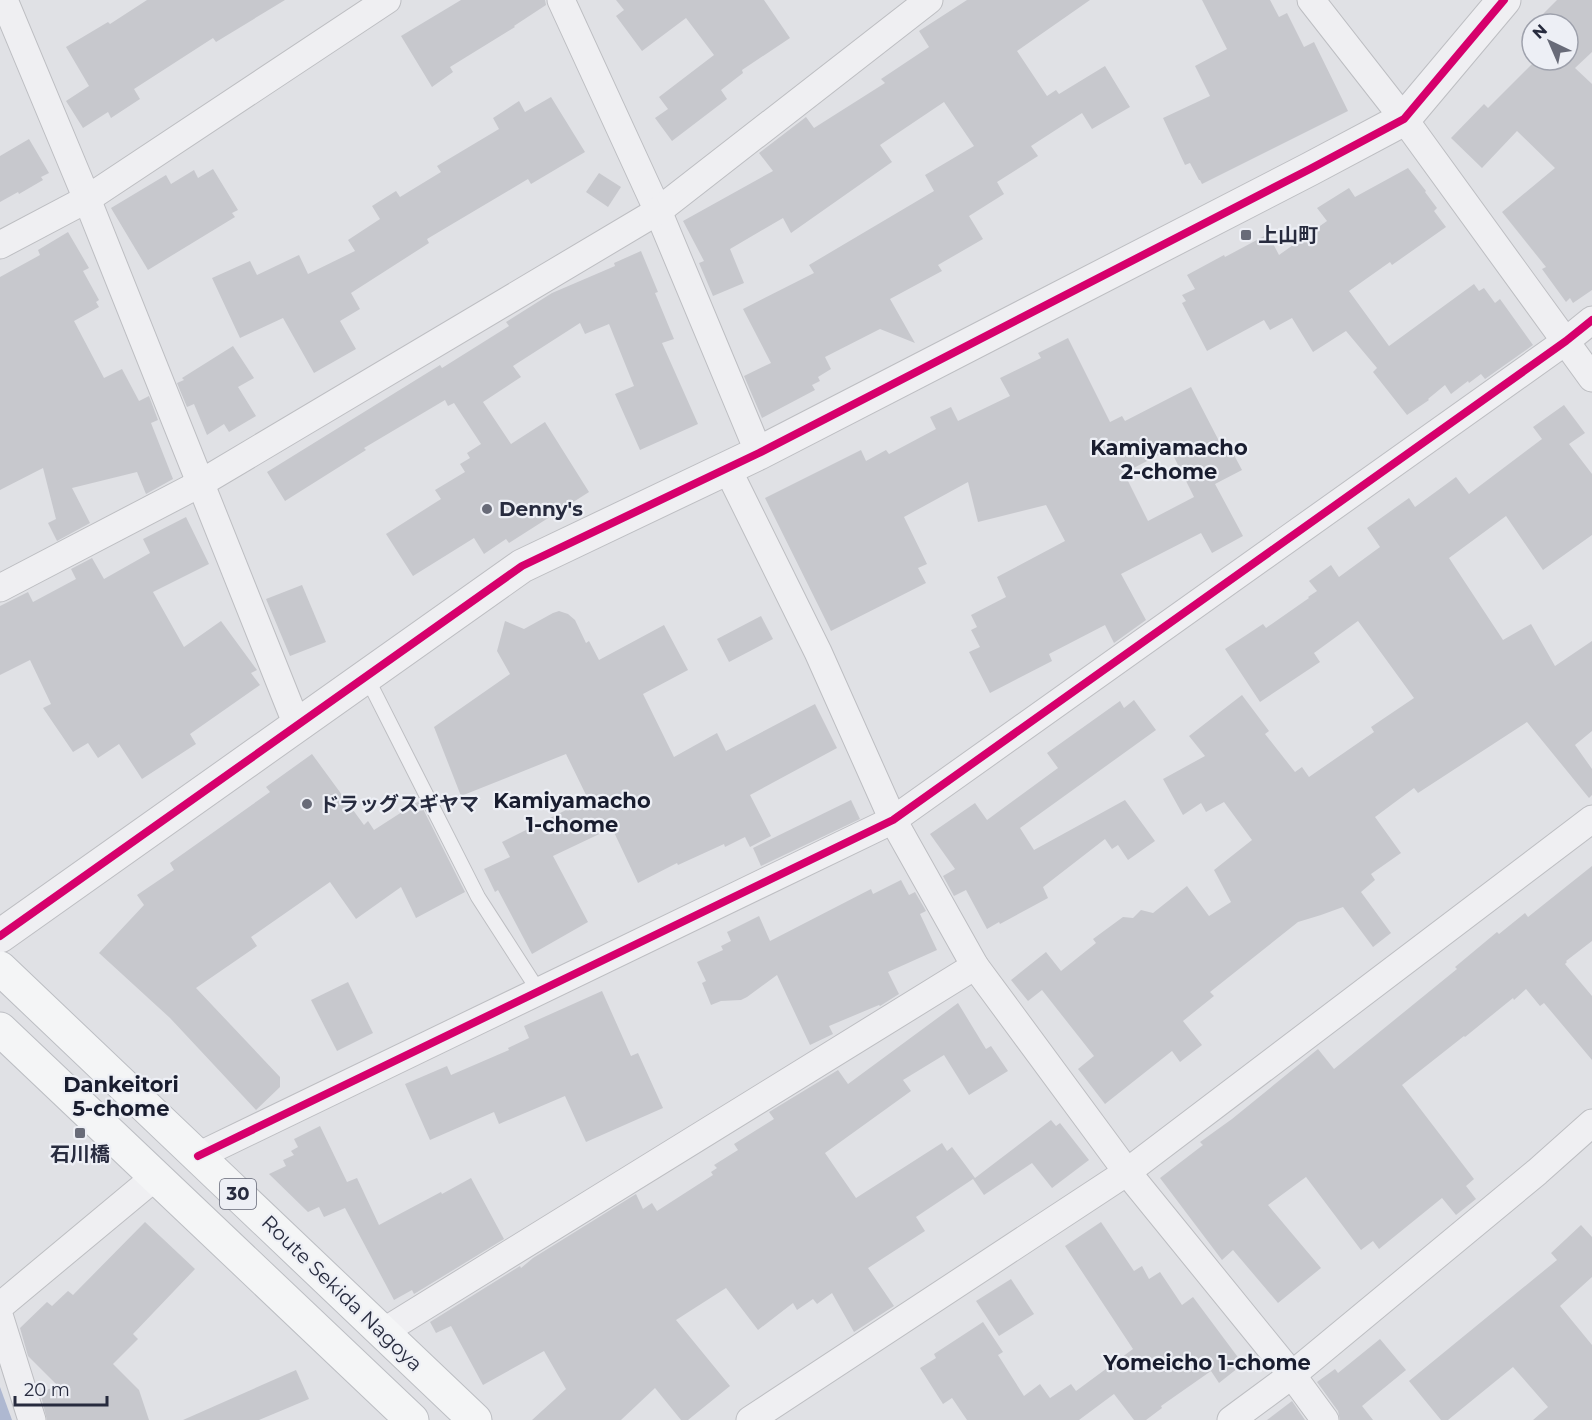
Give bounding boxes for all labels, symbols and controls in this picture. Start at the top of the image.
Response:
north arrow [1520,12,1580,72]
text: N [1529,20,1551,43]
place label: 上山町 [1258,223,1318,247]
marker: 上山町 [1239,228,1253,242]
district label: Kamiyamacho 2-chome [1090,435,1248,484]
place label: Denny's [499,497,583,521]
marker: Denny's [480,502,494,516]
district label: Kamiyamacho 1-chome [493,788,651,837]
place label: ドラッグスギヤマ [319,792,479,816]
marker: ドラッグスギヤマ [300,797,314,811]
district label: Dankeitori 5-chome [63,1072,179,1121]
marker: 石川橋 [73,1126,87,1140]
place label: 石川橋 [50,1142,110,1166]
road number: 30 [220,1179,256,1209]
street label: Route Sekida Nagoya [257,1210,427,1376]
district label: Yomeicho 1-chome [1102,1350,1311,1375]
scale bar [15,1369,106,1407]
text: 20 m [24,1379,70,1401]

